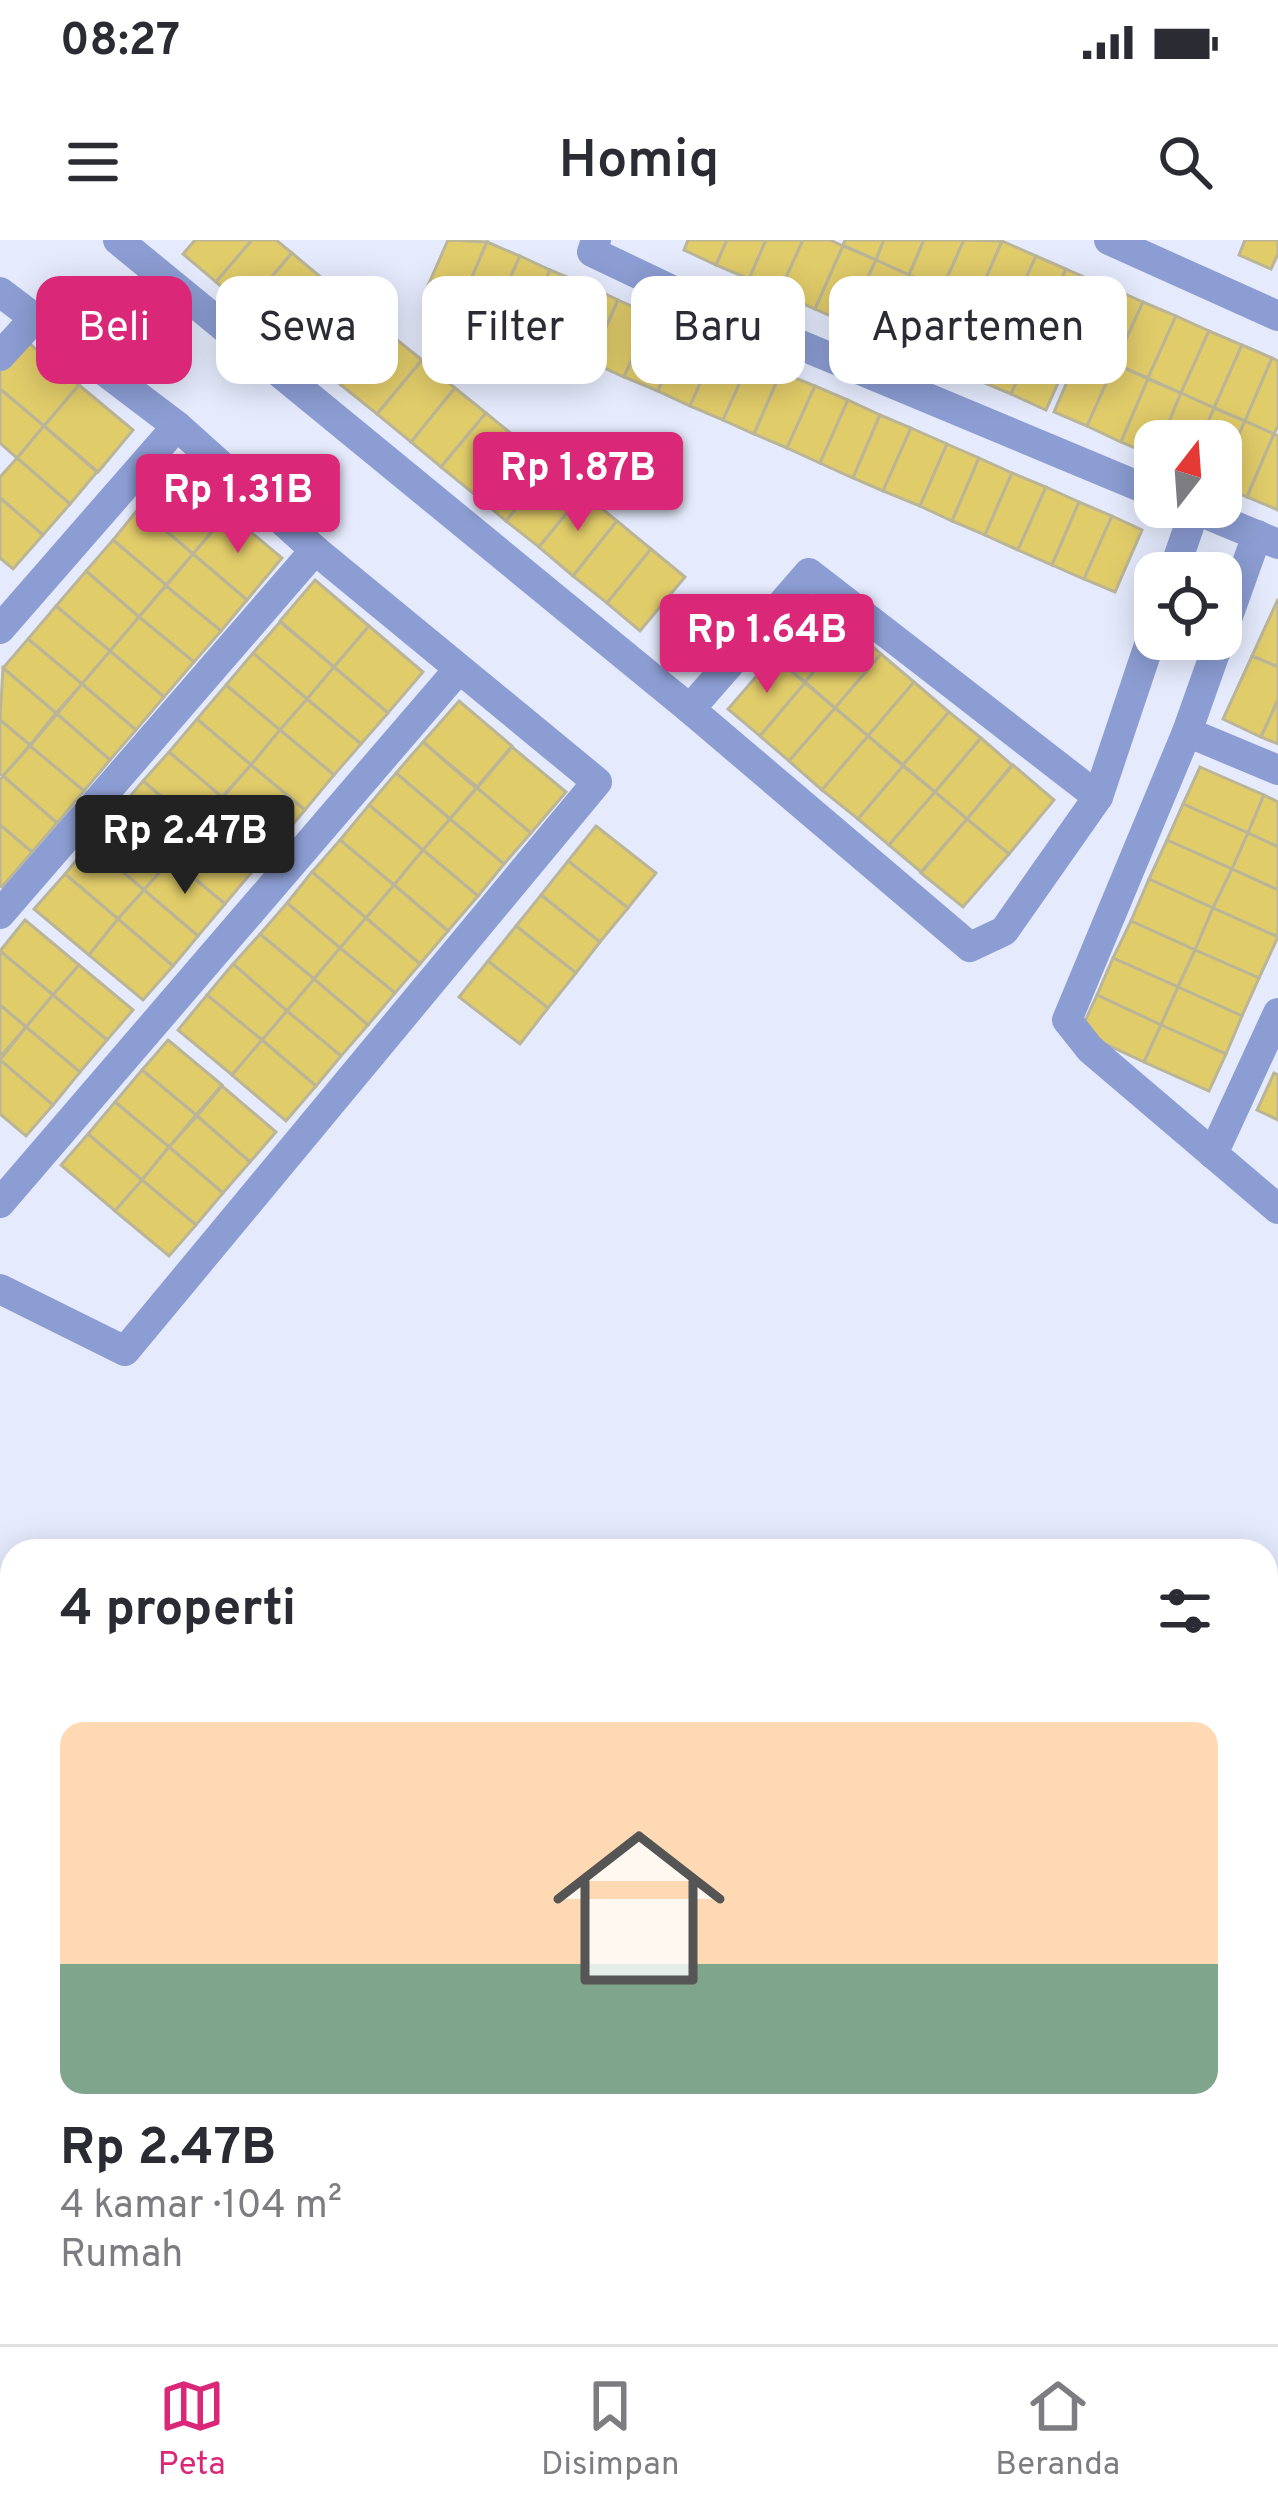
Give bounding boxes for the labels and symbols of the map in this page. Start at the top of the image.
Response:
north arrow [1134,420,1242,528]
pin: Rp 1.87B [454,432,702,534]
pin: Rp 1.31B [114,454,362,556]
pin: Rp 1.64B [643,594,891,696]
pin: Rp 2.47B [61,795,309,897]

